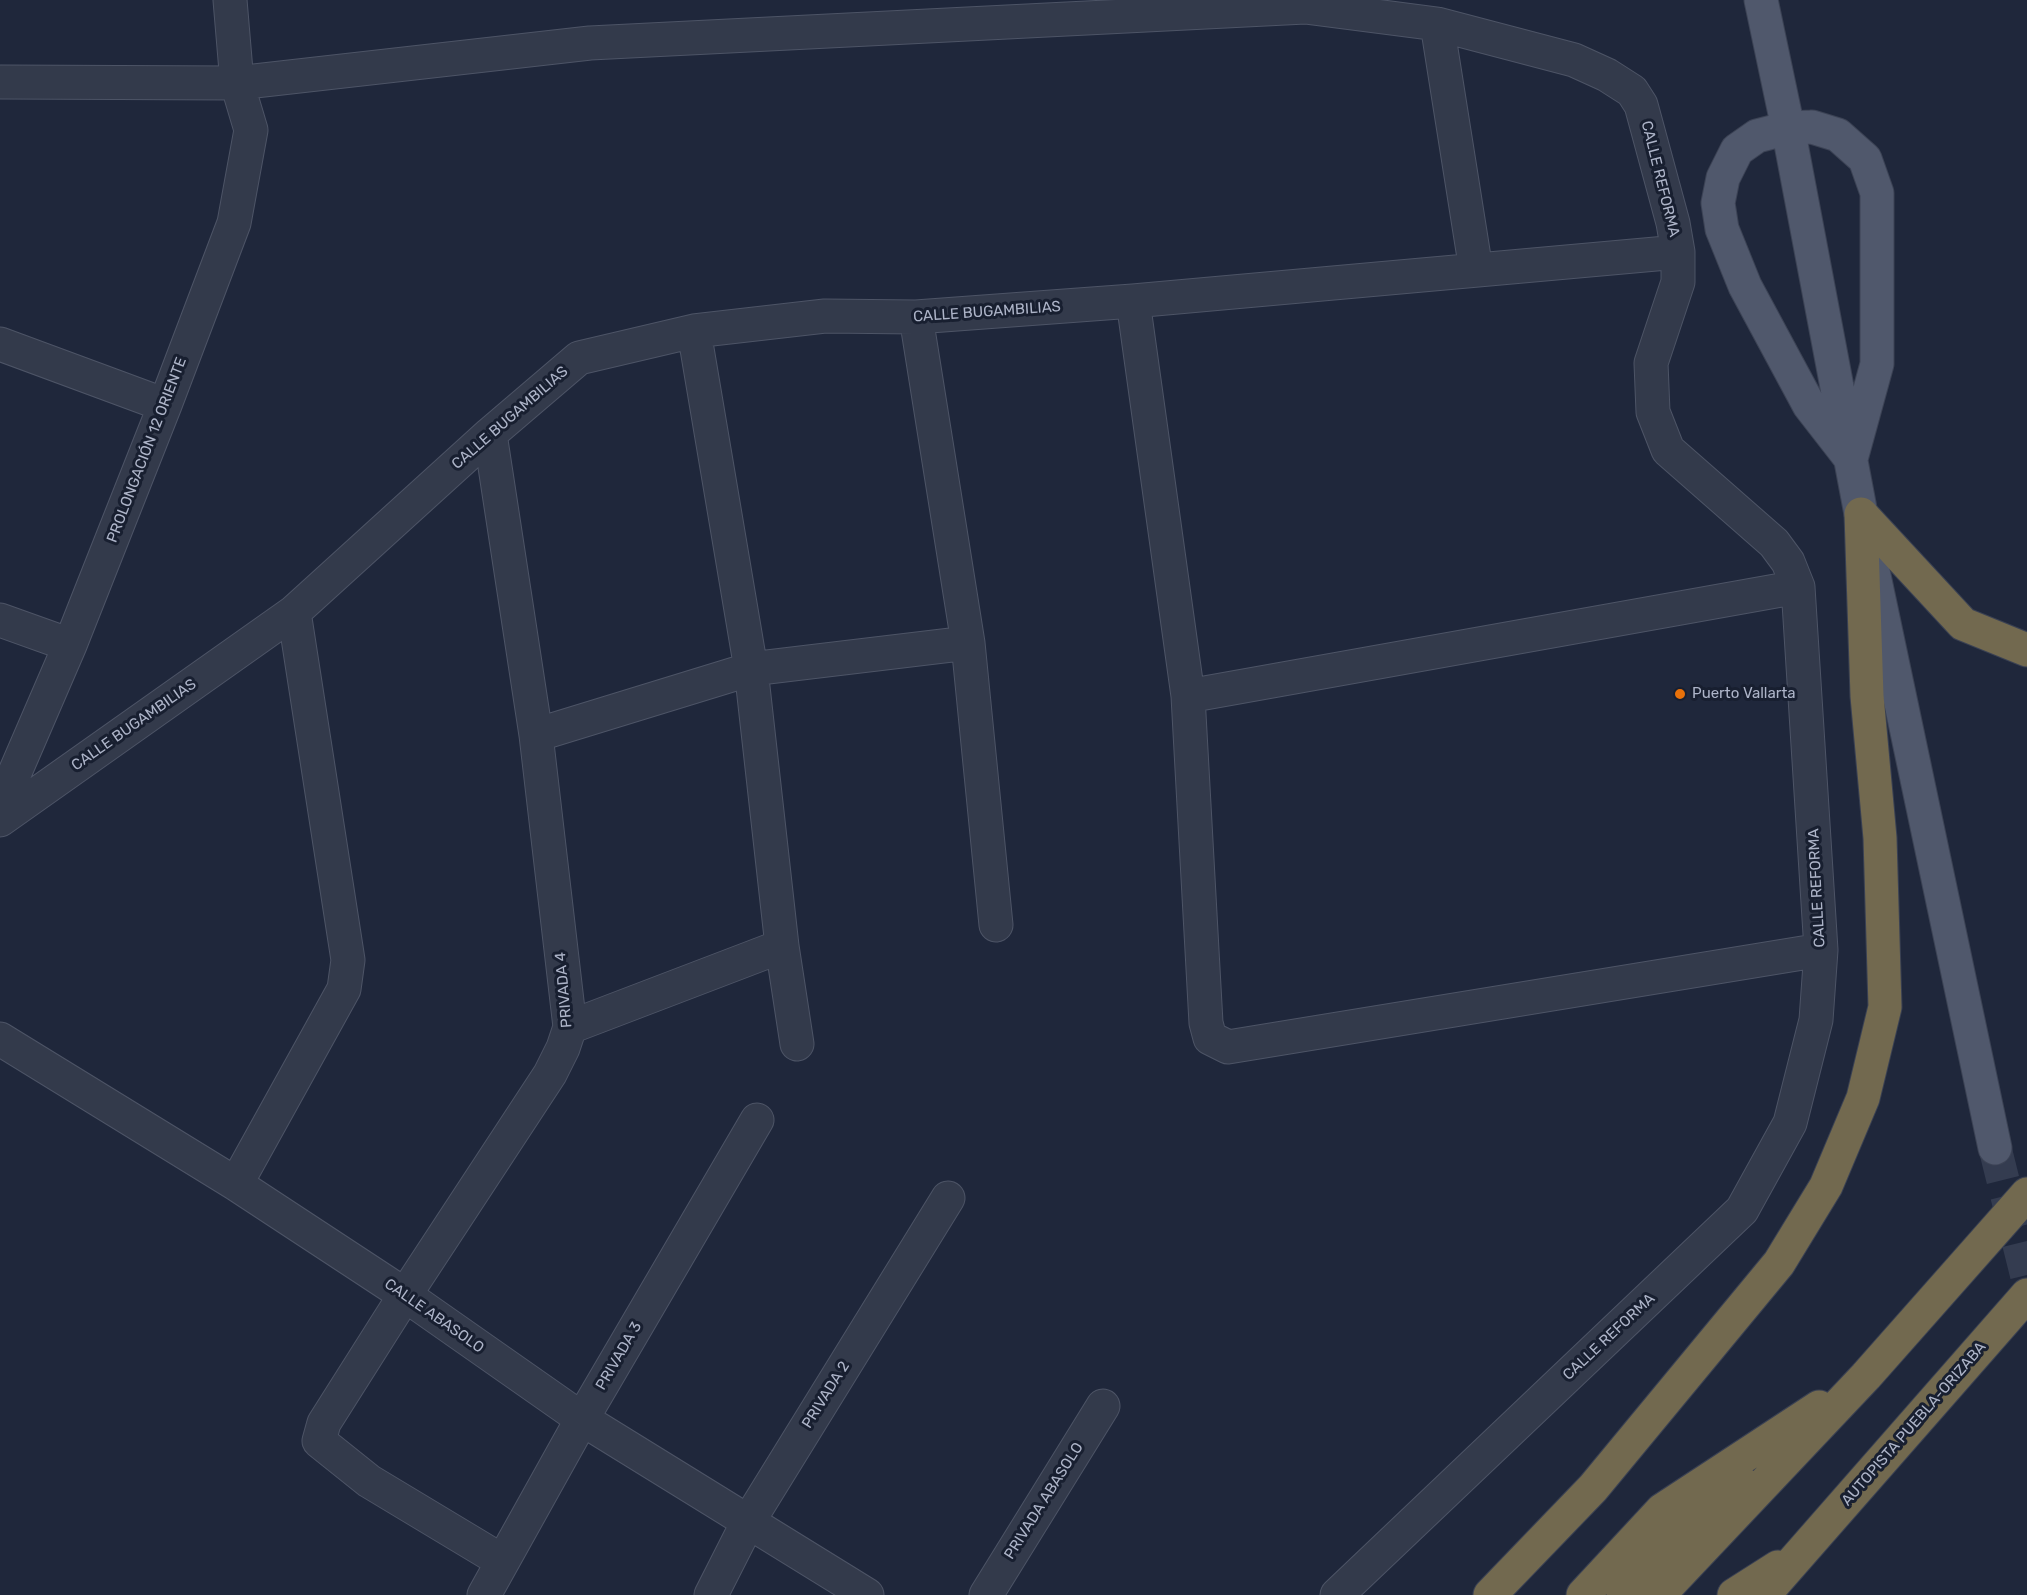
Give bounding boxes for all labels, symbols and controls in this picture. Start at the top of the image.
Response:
street label: CALLE REFORMA [1637,119,1683,239]
street label: CALLE BUGAMBILIAS [913,298,1061,326]
street label: PROLONGACIÓN 12 ORIENTE [103,355,191,545]
street label: CALLE BUGAMBILIAS [448,363,572,473]
street label: CALLE BUGAMBILIAS [68,675,200,775]
place label: Puerto Vallarta [1692,685,1796,703]
marker: Puerto Vallarta [1673,687,1687,701]
street label: CALLE REFORMA [1805,828,1829,948]
street label: PRIVADA 4 [552,951,576,1029]
street label: CALLE ABASOLO [381,1275,487,1357]
street label: CALLE REFORMA [1559,1290,1659,1384]
street label: PRIVADA 3 [592,1319,646,1393]
street label: AUTOPISTA PUEBLA-ORIZABA [1838,1338,1990,1510]
street label: PRIVADA 2 [798,1358,854,1432]
street label: PRIVADA ABASOLO [1001,1439,1087,1563]

